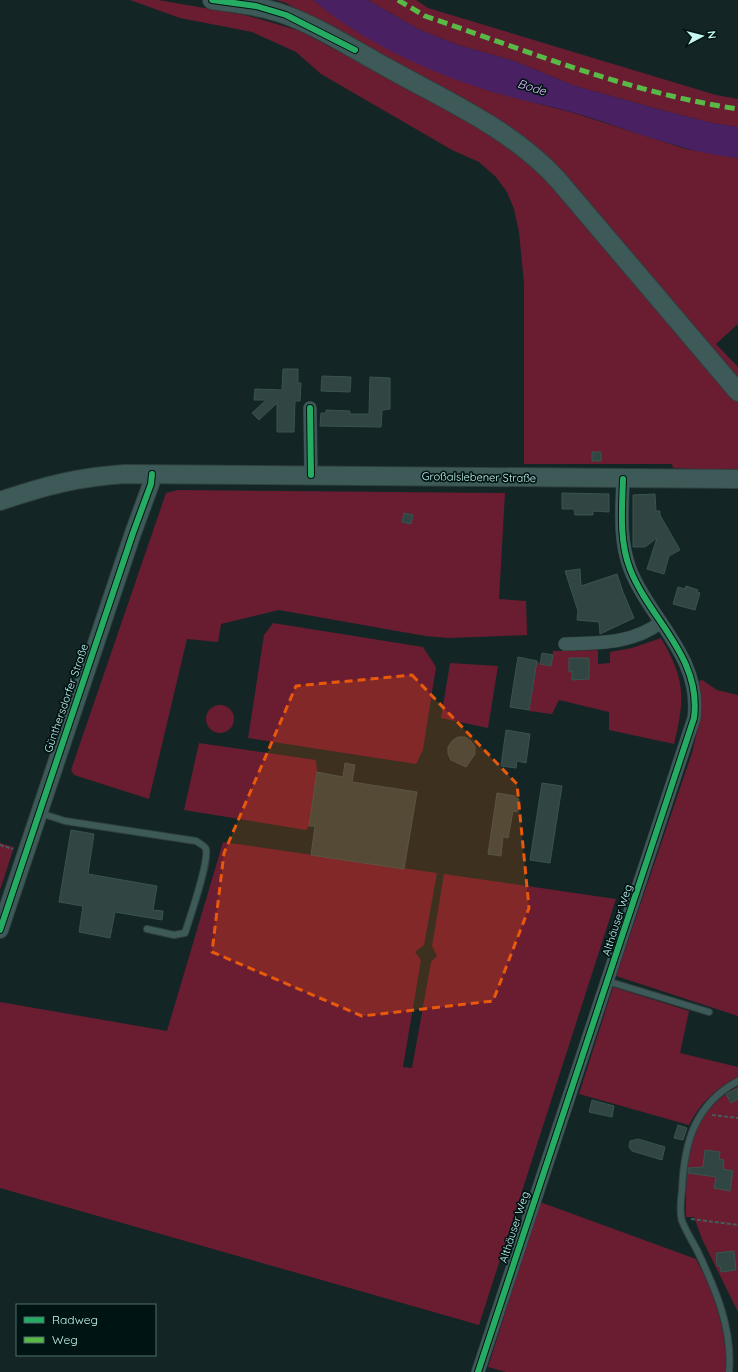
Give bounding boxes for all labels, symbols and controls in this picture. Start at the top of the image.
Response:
north arrow [682,16,722,56]
text: N [704,30,719,40]
water label: Bode [516,76,549,99]
street label: Großalslebener Straße [422,469,536,485]
street label: Günthersdorfer Straße [41,642,91,754]
street label: Althäuser Weg [599,882,635,958]
street label: Althäuser Weg [496,1189,532,1265]
legend [16,1304,156,1356]
text: Radweg [52,1312,98,1327]
text: Weg [52,1332,78,1347]

